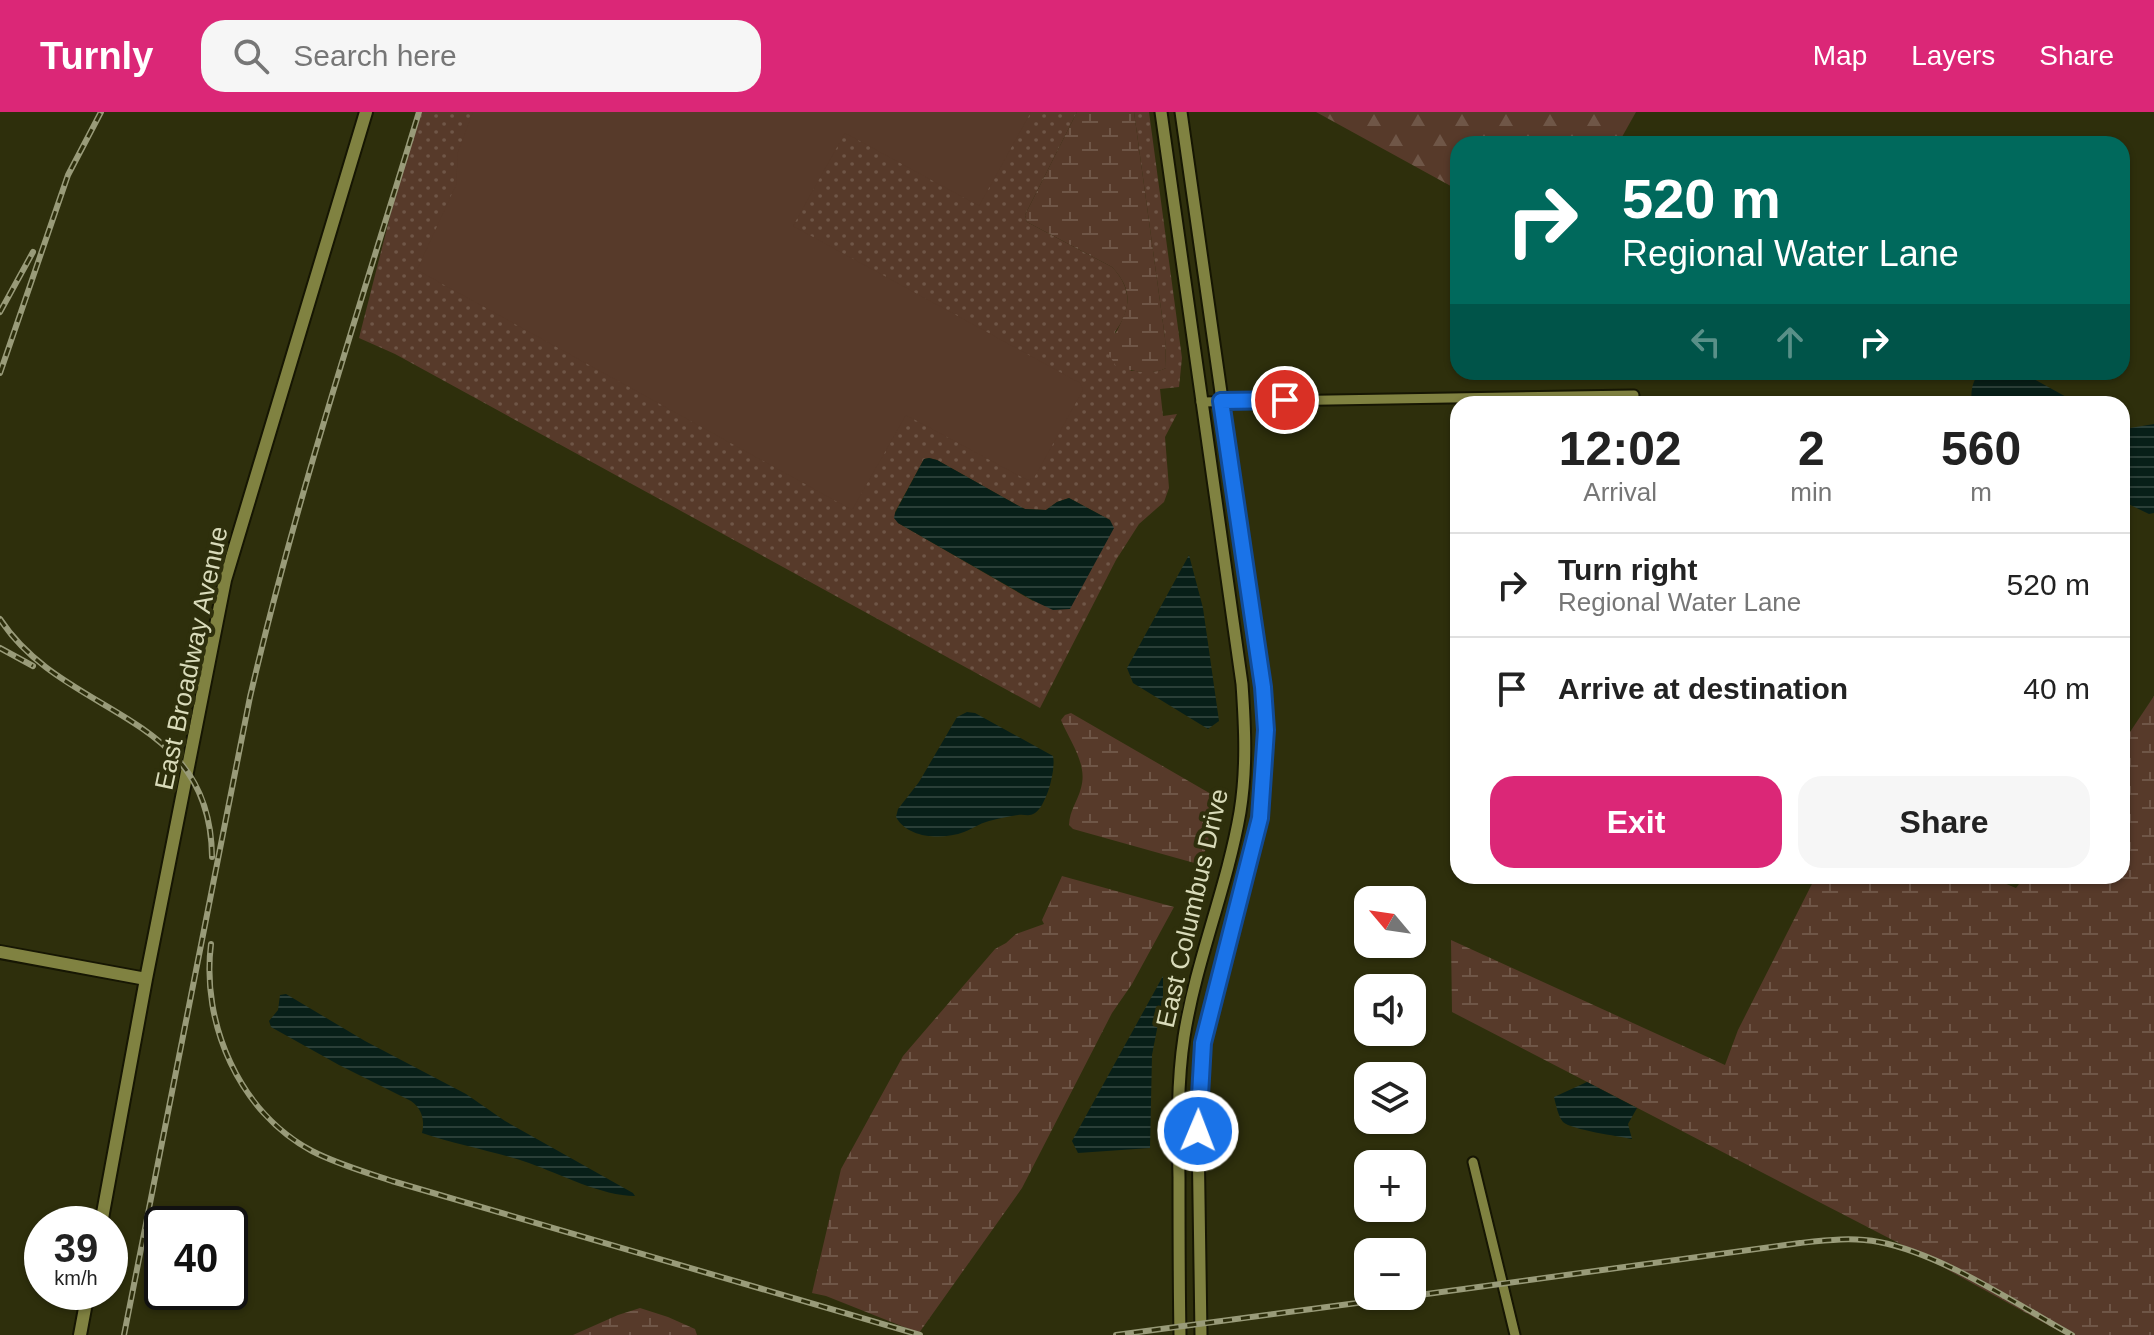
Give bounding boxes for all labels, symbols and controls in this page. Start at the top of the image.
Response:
search box [201,20,761,92]
icon: search [229,34,273,78]
text: Turnly [40,35,153,77]
text: Search here [293,39,457,72]
text: Map [1813,40,1867,71]
text: Layers [1911,40,1995,71]
text: Share [2039,40,2114,71]
text: 520 m [1622,167,1781,230]
icon: right [1490,168,1594,272]
text: Regional Water Lane [1622,233,1959,274]
icon: left [1684,320,1728,364]
icon: ahead [1768,320,1812,364]
icon: right [1852,320,1896,364]
pin [1251,366,1319,434]
icon: arrive [1263,378,1307,422]
text: 12:02 [1559,422,1682,475]
text: 2 [1798,422,1825,475]
text: 560 [1941,422,2021,475]
text: Arrival [1583,477,1657,507]
text: min [1790,477,1832,507]
text: m [1970,477,1992,507]
street label: East Broadway Avenue [148,524,234,792]
text: Turn right [1558,553,1697,586]
icon: right [1490,563,1534,607]
text: 520 m [2007,568,2090,601]
text: Regional Water Lane [1558,587,1801,617]
icon: arrive [1490,667,1534,711]
text: Arrive at destination [1558,672,1848,705]
text: 40 m [2023,672,2090,705]
button: Exit [1490,776,1782,868]
button: Share [1798,776,2090,868]
street label: East Columbus Drive [1150,786,1234,1030]
north arrow [1354,886,1426,958]
map controls [1354,886,1426,1310]
button: sound [1354,974,1426,1046]
button: layers [1354,1062,1426,1134]
position arrow [1156,1089,1240,1173]
button: + [1354,1150,1426,1222]
speed limit sign: 40 [144,1206,248,1310]
text: 39 [54,1226,98,1270]
button: − [1354,1238,1426,1310]
text: km/h [54,1267,98,1289]

